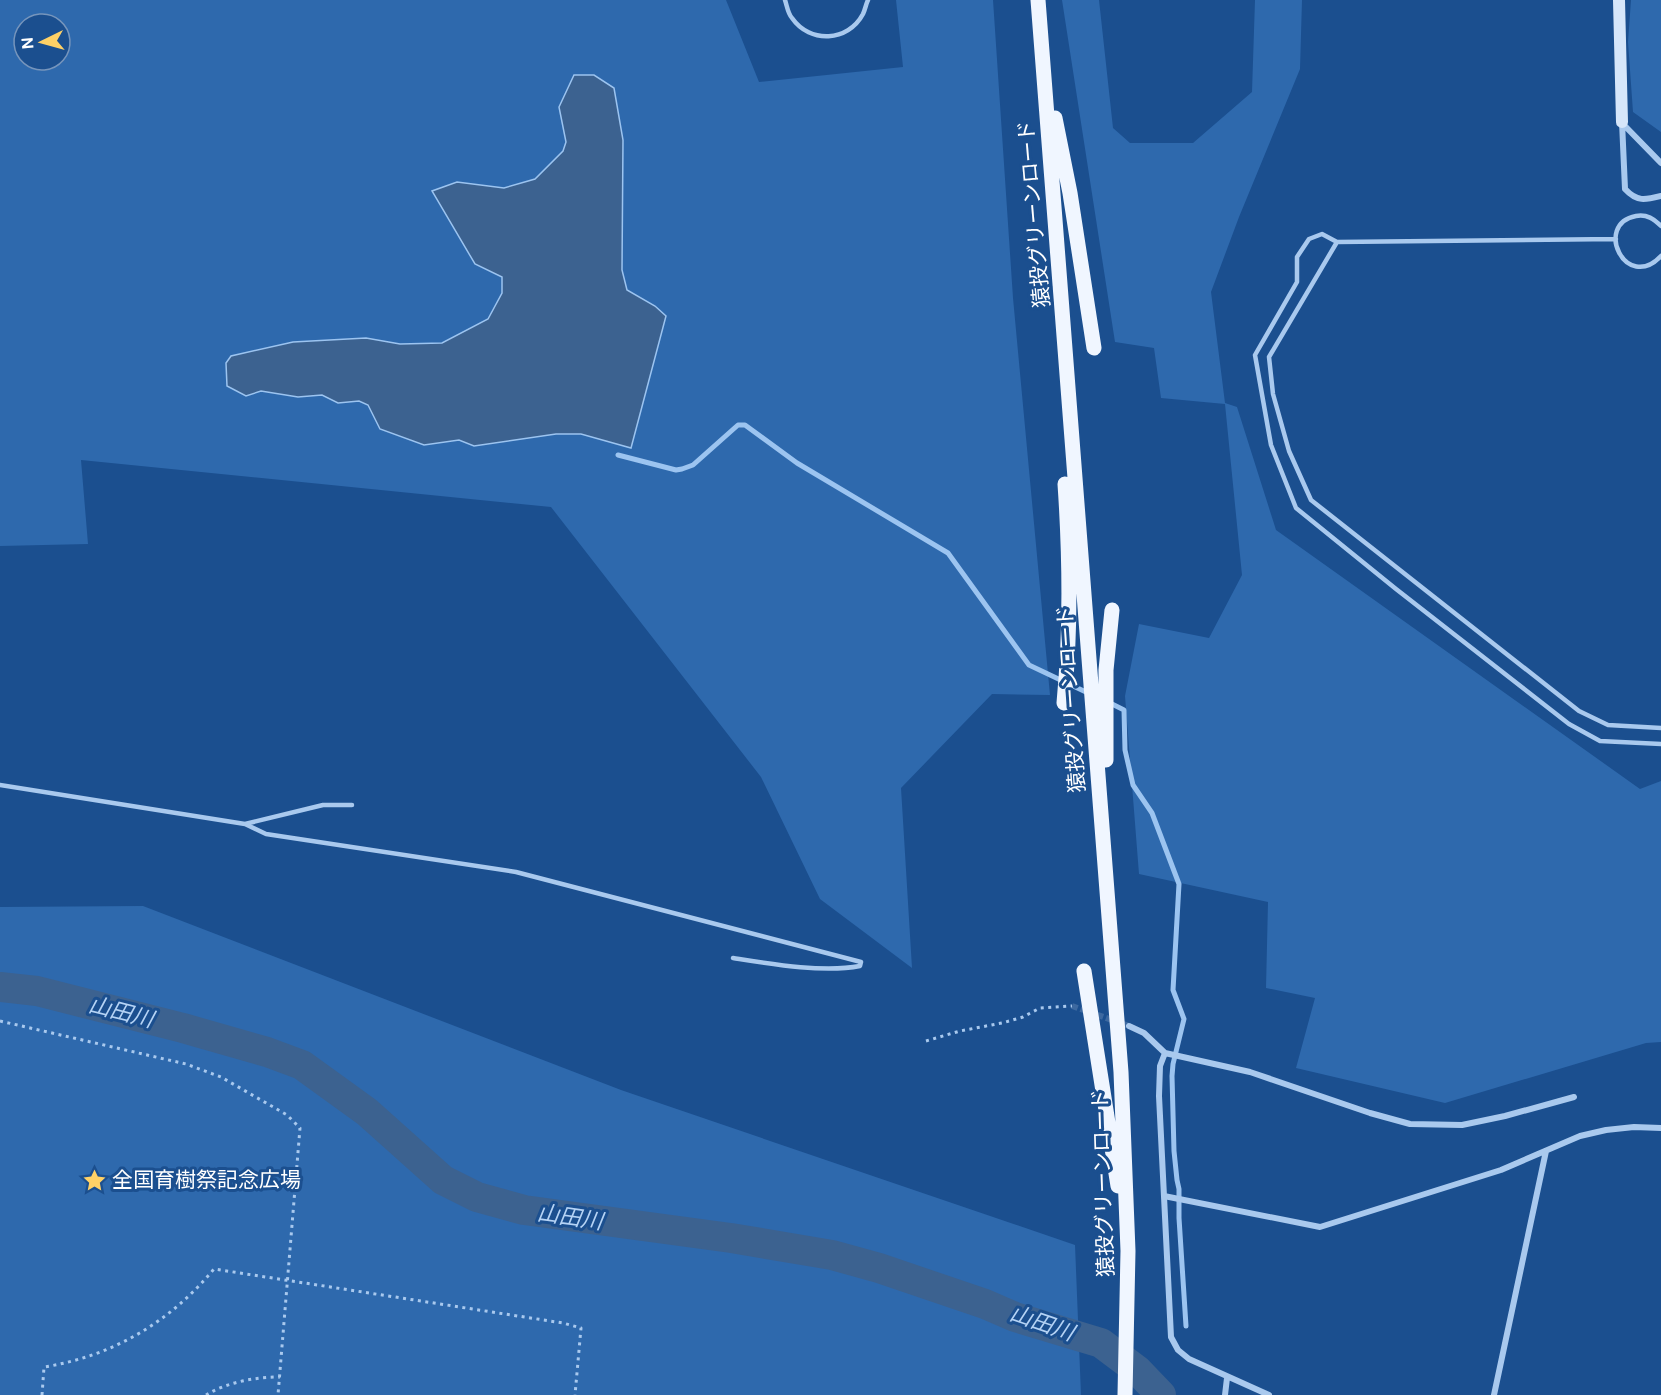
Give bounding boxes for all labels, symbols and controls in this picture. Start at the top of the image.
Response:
north arrow [12,12,72,72]
text: N [17,37,39,50]
street label: 猿投グリーンロード [1012,119,1056,309]
street label: 猿投グリーンロード [1050,604,1092,794]
water label: 山田川 [85,990,158,1035]
street label: 猿投グリーンロード [1086,1089,1120,1277]
place label: 全国育樹祭記念広場 [112,1166,301,1194]
place icon: 全国育樹祭記念広場 [81,1167,107,1193]
water label: 山田川 [535,1198,607,1236]
water label: 山田川 [1006,1299,1080,1348]

